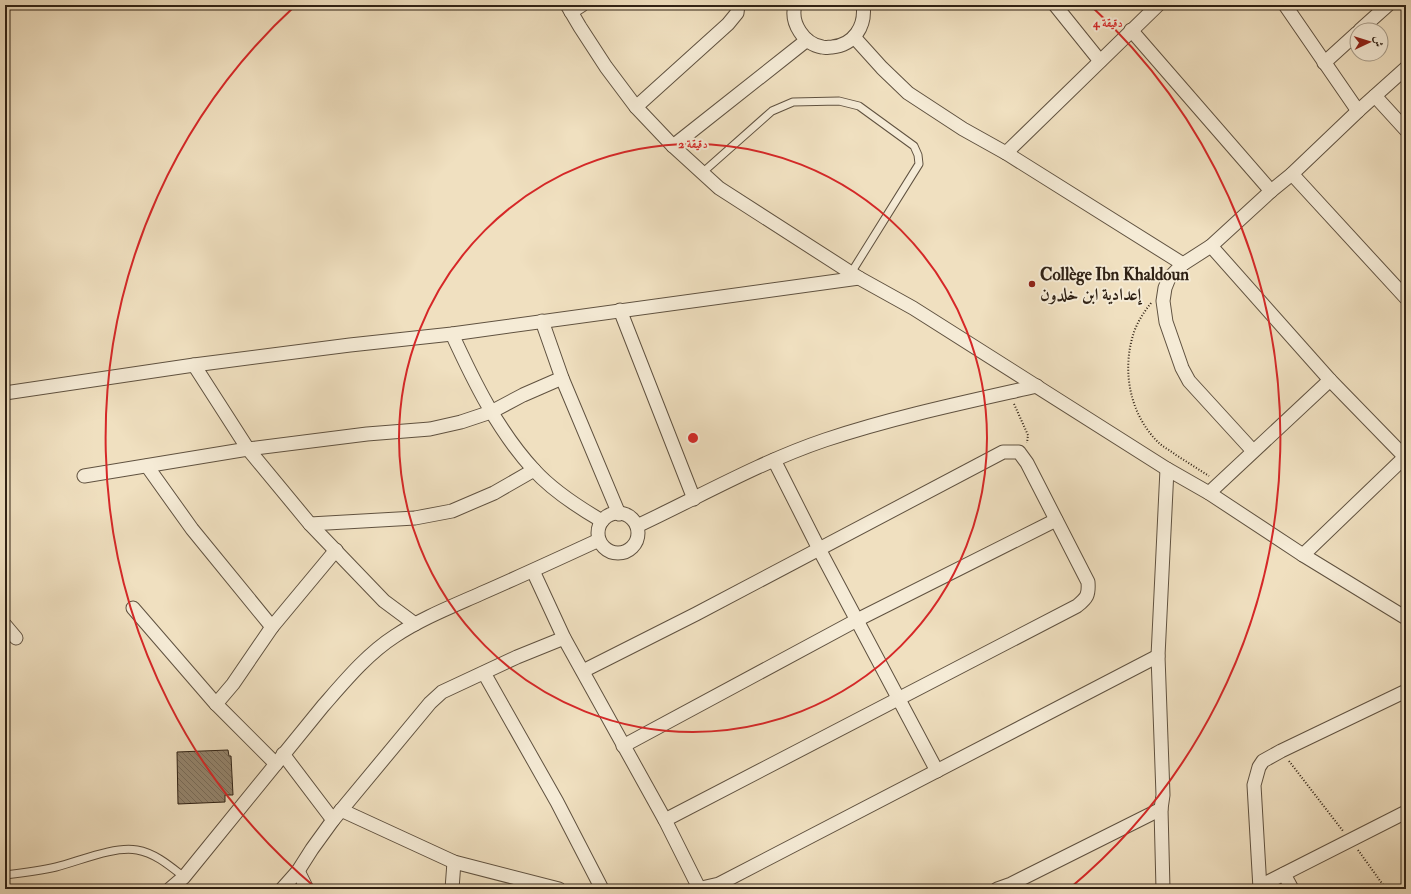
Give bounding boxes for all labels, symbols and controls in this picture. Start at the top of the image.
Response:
text: 4 دقيقة [1092,16,1123,31]
north arrow [1349,22,1389,62]
text: ش [1372,35,1385,47]
text: 2 دقيقة [678,137,708,152]
place label: Collège Ibn Khaldoun إعدادية ابن خلدون [1040,264,1189,306]
marker: Collège Ibn Khaldoun إعدادية ابن خلدون [1027,279,1037,289]
centre of rings [686,431,700,445]

